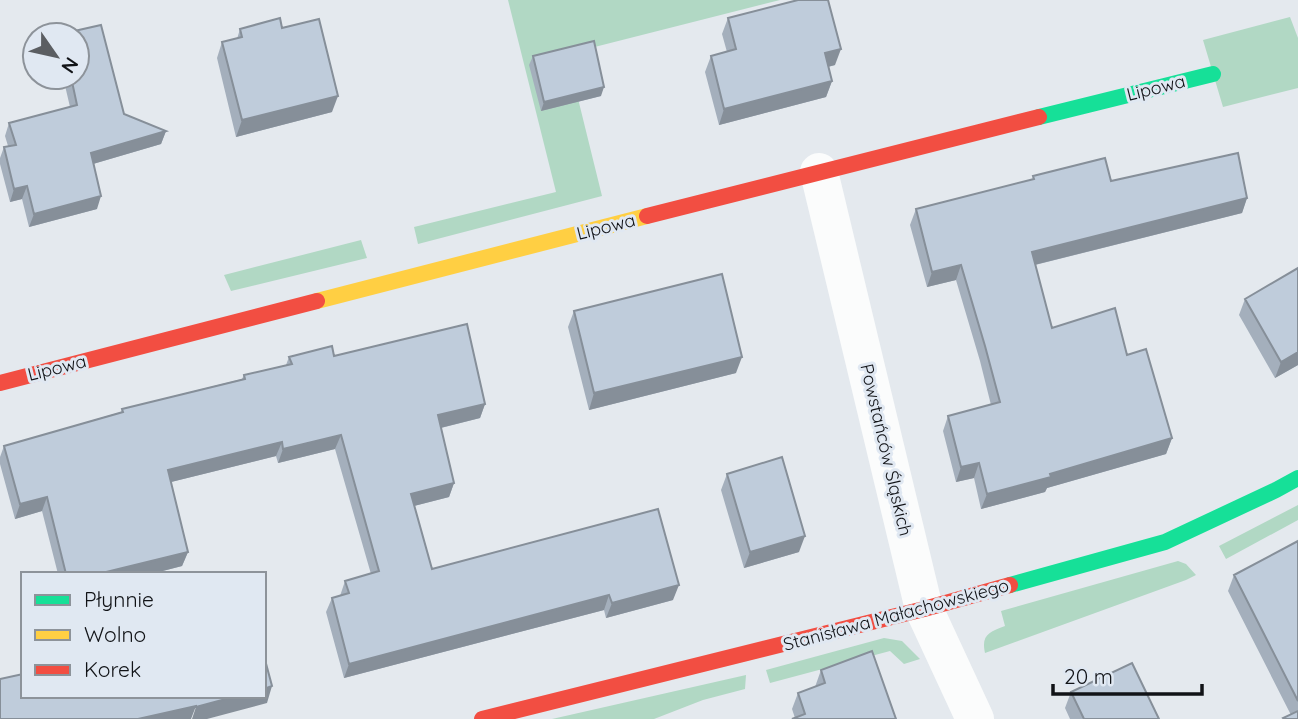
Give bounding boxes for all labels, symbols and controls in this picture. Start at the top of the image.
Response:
north arrow [21,21,91,91]
text: N [56,53,84,78]
street label: Lipowa [1124,69,1188,106]
street label: Lipowa [574,208,638,245]
street label: Lipowa [25,349,89,386]
street label: Powstańców Śląskich [855,362,917,538]
legend [21,572,266,698]
street label: Stanisława Małachowskiego [781,573,1011,656]
text: Płynnie [84,586,154,612]
text: Wolno [84,621,146,647]
scale bar [1053,652,1202,696]
text: Korek [84,656,141,682]
text: 20 m [1064,663,1113,689]

